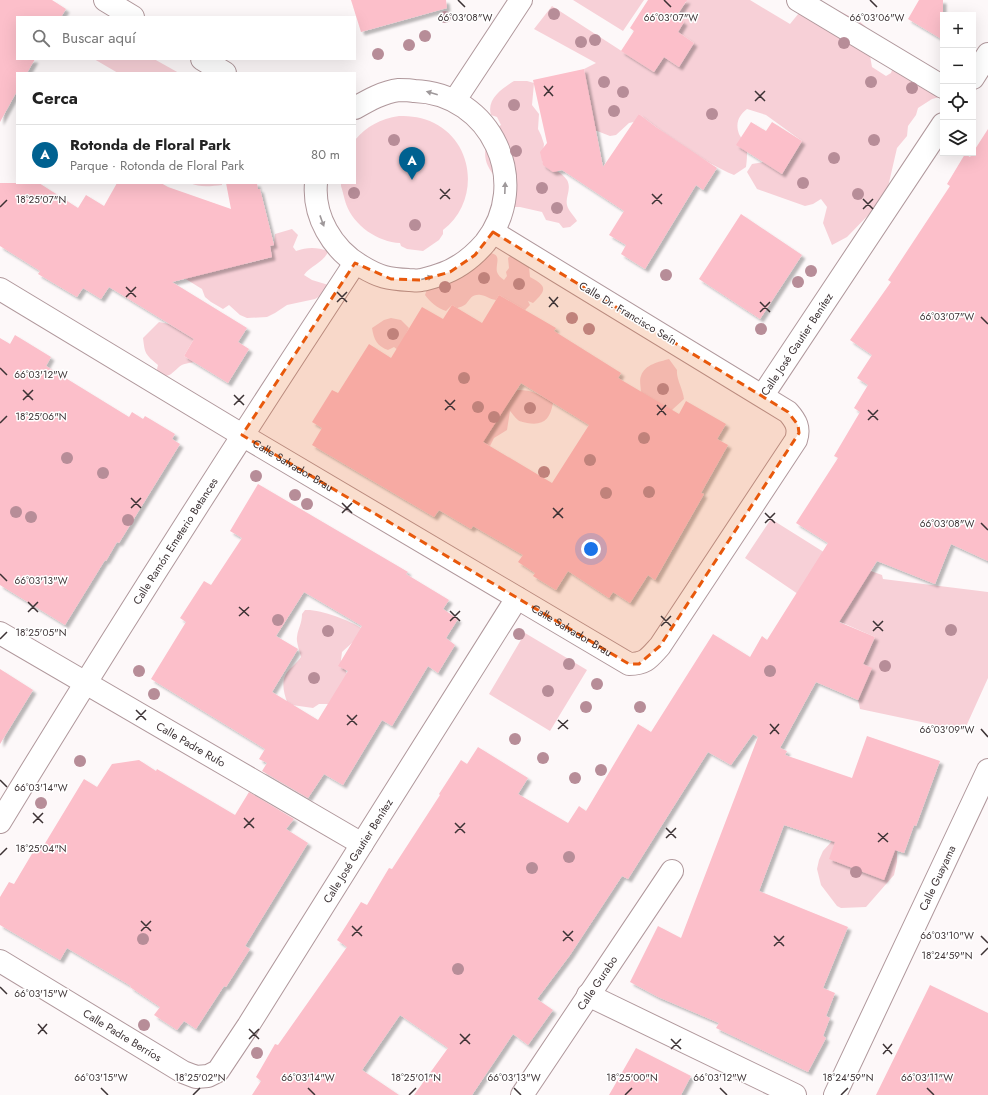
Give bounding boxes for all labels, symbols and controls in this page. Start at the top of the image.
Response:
text: 66°03'08"W [438,10,492,25]
text: 66°03'07"W [644,10,698,25]
text: 66°03'06"W [850,10,905,25]
map controls [940,12,976,156]
button: + [940,12,976,48]
search box [16,16,356,60]
icon: search [30,27,52,49]
text: Buscar aquí [62,27,136,49]
button: − [940,48,976,84]
button: locate [940,84,976,120]
text: Cerca [32,86,78,110]
one-way arrow [426,90,438,96]
button: layers [940,120,976,156]
text: Rotonda de Floral Park [70,134,231,156]
text: A [40,145,50,164]
text: 80 m [311,145,340,164]
pin: A [399,147,425,180]
text: Parque · Rotonda de Floral Park [70,156,244,175]
one-way arrow [501,182,508,194]
text: 18°25'07"N [16,192,66,207]
one-way arrow [319,215,325,227]
one-way arrow [420,275,433,281]
street label: Calle Dr. Francisco Seín [576,277,680,349]
street label: Calle José Gautier Benítez [757,290,837,399]
text: 66°03'07"W [920,309,974,324]
text: 66°03'12"W [14,367,68,382]
text: 18°25'06"N [15,409,67,424]
street label: Calle Salvador Brau [250,435,336,495]
street label: Calle Ramón Emeterio Betances [129,474,222,608]
text: 66°03'08"W [920,516,974,531]
your location [581,539,601,559]
text: 66°03'13"W [14,573,68,588]
street label: Calle Salvador Brau [529,600,615,660]
text: 18°25'05"N [16,625,66,640]
street label: Calle Padre Rufo [153,718,229,771]
text: 66°03'09"W [920,722,975,737]
text: 66°03'14"W [14,780,68,795]
street label: Calle José Gautier Benítez [319,796,397,906]
text: 18°25'04"N [15,841,67,856]
street label: Calle Guayama [915,843,959,913]
text: 66°03'10"W [920,928,974,943]
text: 18°24'59"N [922,948,972,963]
street label: Calle Gurabo [573,952,621,1013]
text: 66°03'15"W [14,986,68,1001]
street label: Calle Padre Berríos [80,1005,165,1065]
text: 66°03'15"W [74,1070,128,1085]
text: 18°25'02"N [174,1070,226,1085]
text: 66°03'14"W [281,1070,335,1085]
text: 18°25'01"N [391,1070,441,1085]
text: 66°03'13"W [487,1070,541,1085]
text: 18°25'00"N [606,1070,658,1085]
text: 66°03'12"W [693,1070,747,1085]
text: 18°24'59"N [823,1070,873,1085]
text: 66°03'11"W [901,1070,953,1085]

